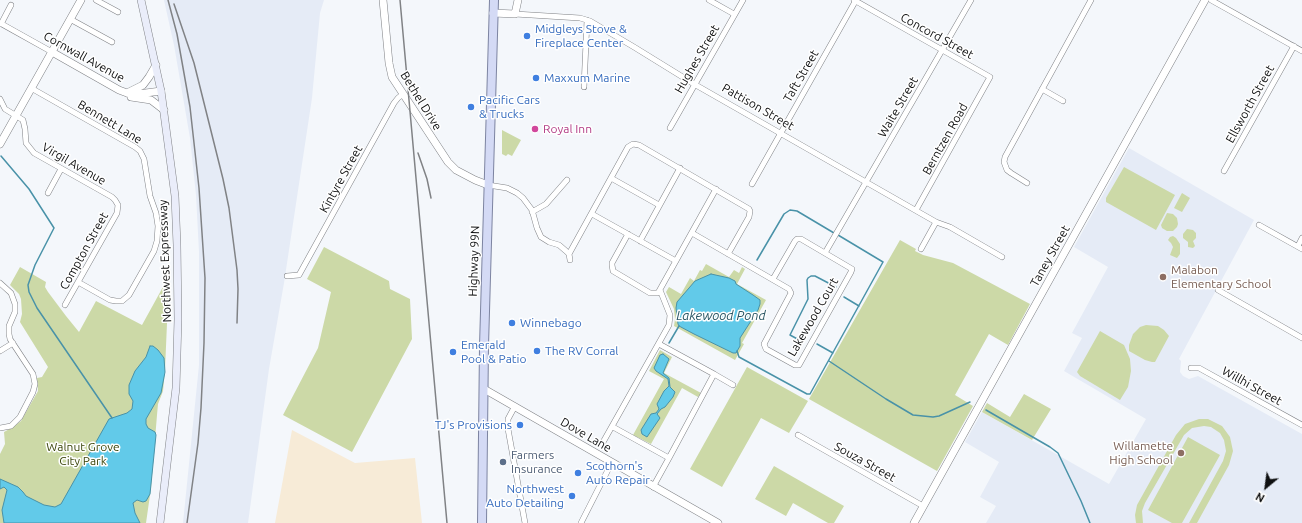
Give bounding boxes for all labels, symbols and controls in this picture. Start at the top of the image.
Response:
street label: Concord Street [898,10,976,62]
place label: Midgleys Stove & Fireplace Center [535,22,627,50]
street label: Hughes Street [672,22,722,96]
street label: Cornwall Avenue [41,29,127,85]
marker: Midgleys Stove & Fireplace Center [522,31,532,41]
street label: Taft Street [780,47,822,105]
street label: Ellsworth Street [1223,63,1277,145]
street label: Bethel Drive [397,69,445,133]
place label: Maxxum Marine [544,71,630,85]
marker: Maxxum Marine [531,73,541,83]
street label: Waite Street [875,74,921,140]
street label: Pattison Street [719,81,797,133]
place label: Pacific Cars & Trucks [479,93,540,121]
street label: Bennett Lane [75,97,145,147]
street label: Berntzen Road [919,101,971,177]
marker: Pacific Cars & Trucks [466,102,476,112]
place label: Royal Inn [543,122,592,136]
marker: Royal Inn [530,124,540,134]
street label: Virgil Avenue [39,140,109,188]
street label: Kintyre Street [316,143,366,215]
street label: Northwest Expressway [156,199,174,323]
street label: Compton Street [57,210,111,292]
street label: Taney Street [1027,223,1073,289]
street label: Highway 99N [466,225,482,297]
place label: Malabon Elementary School [1171,263,1271,291]
marker: Malabon Elementary School [1158,272,1168,282]
street label: Lakewood Court [785,275,841,359]
water label: Lakewood Pond [676,308,766,324]
place label: Winnebago [520,316,582,330]
marker: Winnebago [507,318,517,328]
place label: Emerald Pool & Patio [461,338,526,366]
place label: The RV Corral [545,344,618,358]
marker: The RV Corral [532,346,542,356]
marker: Emerald Pool & Patio [448,347,458,357]
street label: Willhi Street [1219,364,1285,408]
street label: Dove Lane [558,415,614,455]
place label: TJ's Provisions [435,418,512,432]
marker: TJ's Provisions [515,420,525,430]
street label: Souza Street [832,439,898,485]
place label: Willamette High School [1109,439,1173,467]
park label: Walnut Grove City Park [46,440,120,468]
place label: Farmers Insurance [511,448,563,476]
marker: Willamette High School [1176,448,1186,458]
marker: Farmers Insurance [498,457,508,467]
place label: Scothorn's Auto Repair [586,459,650,487]
north arrow [1246,467,1286,507]
marker: Scothorn's Auto Repair [573,468,583,478]
place label: Northwest Auto Detailing [486,482,564,510]
text: N [1254,490,1267,505]
marker: Northwest Auto Detailing [567,491,577,501]

